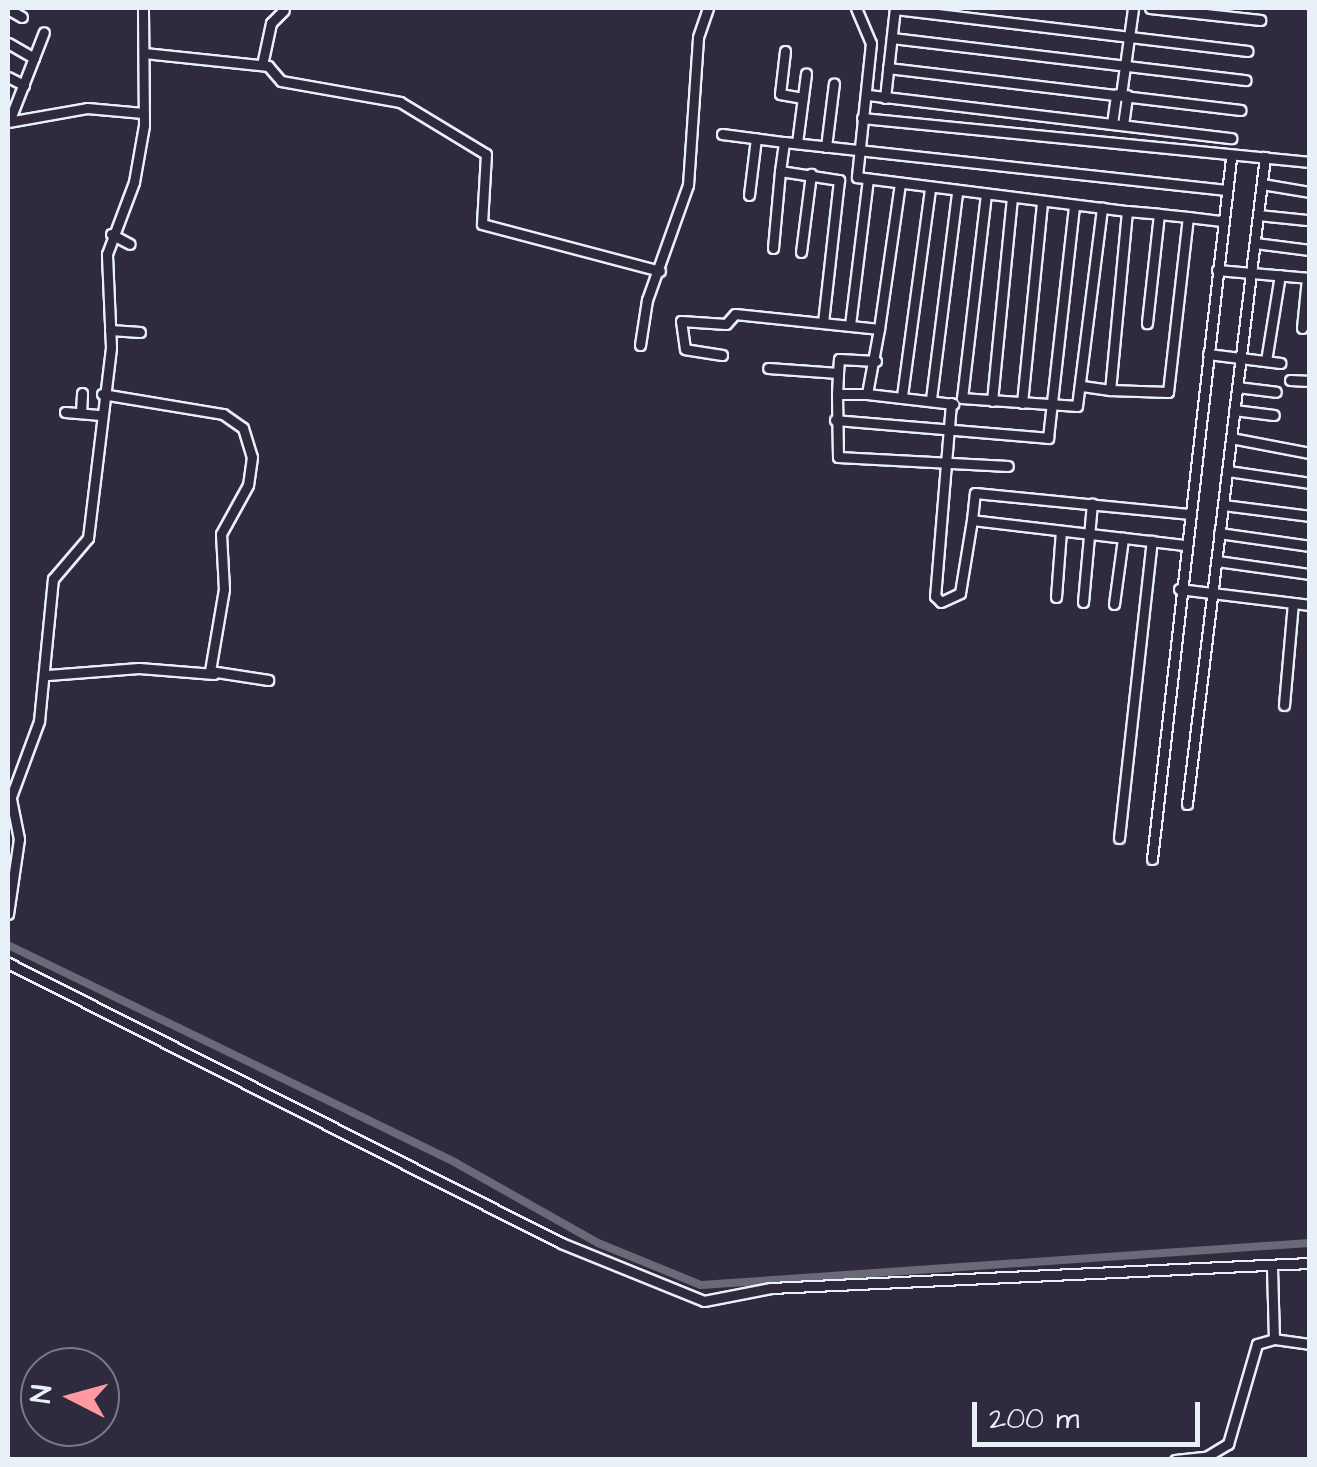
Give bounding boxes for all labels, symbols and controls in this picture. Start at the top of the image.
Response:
north arrow [20,1347,120,1447]
scale bar [977,1382,1204,1444]
text: N [21,1383,62,1405]
text: 200 m [989,1398,1079,1440]

